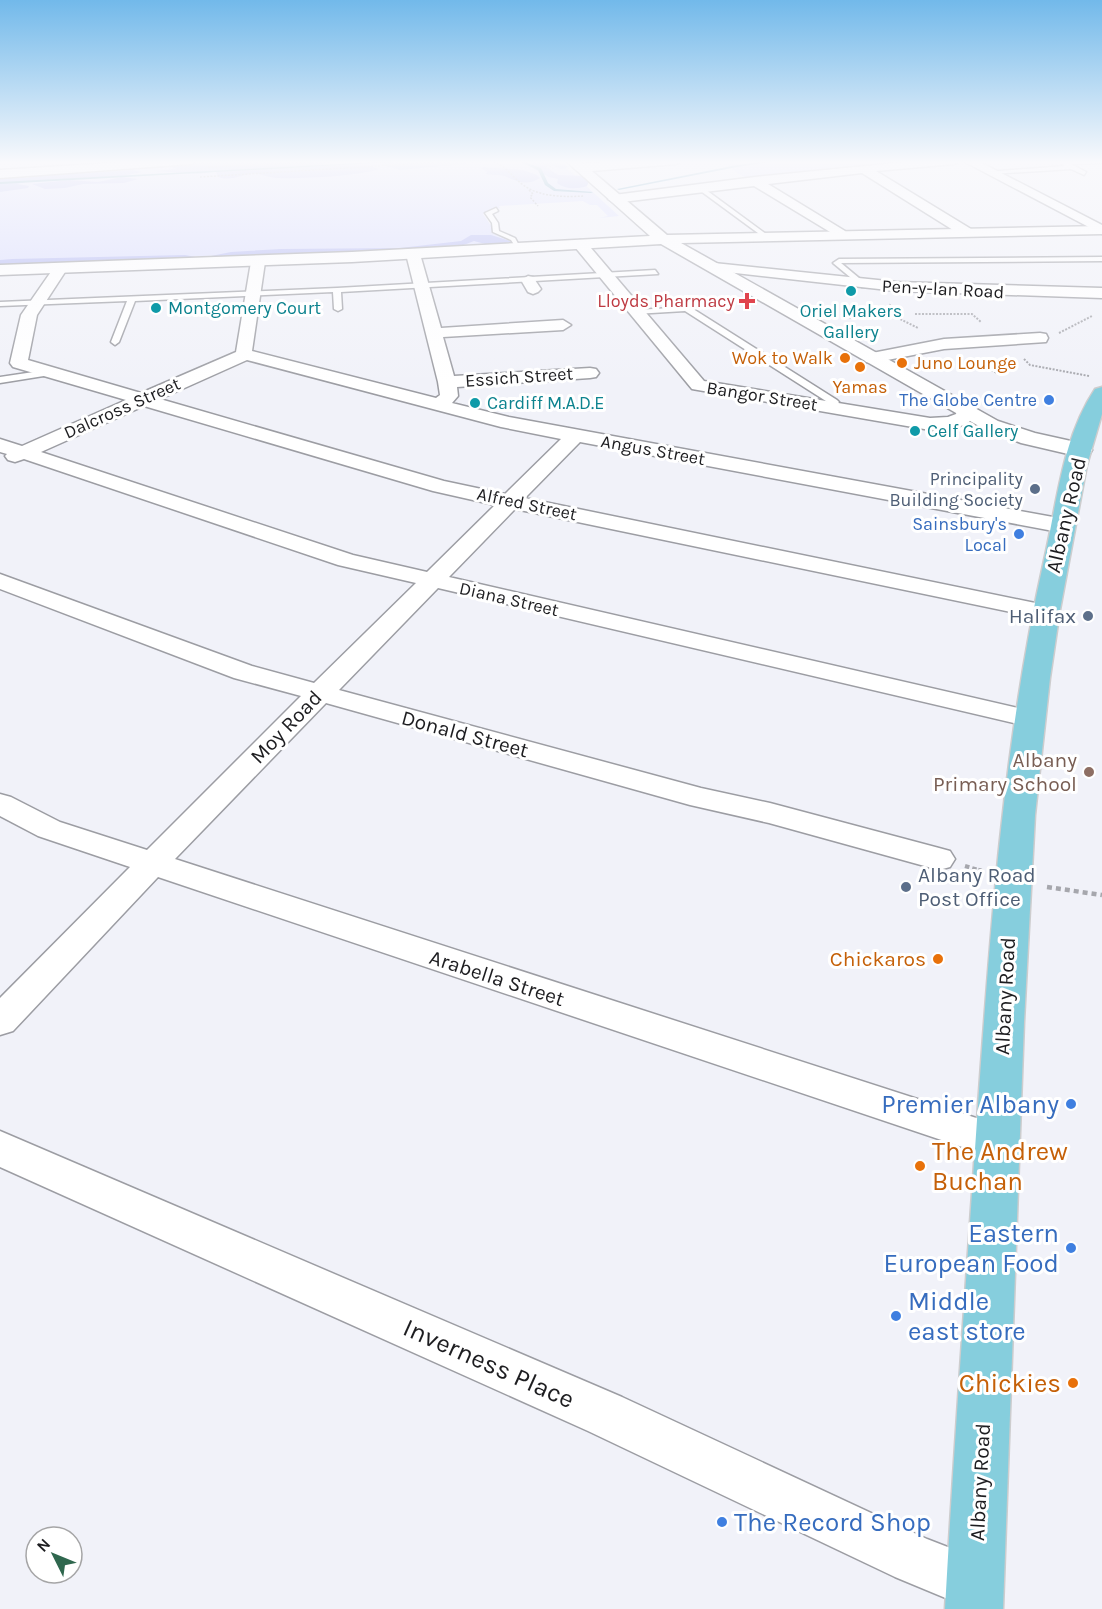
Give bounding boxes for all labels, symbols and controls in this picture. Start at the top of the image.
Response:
street label: Pen-y-lan Road [881,275,1005,303]
marker: Oriel Makers Gallery [844,284,858,298]
place label: Lloyds Pharmacy [597,290,736,312]
marker: Lloyds Pharmacy [740,294,754,308]
place label: Montgomery Court [168,297,321,319]
place label: Oriel Makers Gallery [800,300,902,343]
marker: Montgomery Court [149,301,163,315]
place label: Wok to Walk [732,347,833,369]
marker: Wok to Walk [838,351,852,365]
place label: Juno Lounge [914,352,1017,374]
marker: Juno Lounge [895,356,909,370]
marker: Yamas [853,360,867,374]
street label: Essich Street [464,362,574,392]
street label: Dalcross Street [60,372,184,443]
street label: Bangor Street [705,376,819,416]
place label: Yamas [833,376,887,398]
place label: The Globe Centre [899,389,1037,411]
place label: Cardiff M.A.D.E [487,392,604,414]
marker: The Globe Centre [1042,393,1056,407]
marker: Cardiff M.A.D.E [468,396,482,410]
place label: Celf Gallery [927,420,1019,442]
marker: Celf Gallery [908,424,922,438]
street label: Angus Street [599,430,707,470]
street label: Albany Road [1041,455,1091,575]
place label: Principality Building Society [889,468,1024,511]
marker: Principality Building Society [1028,482,1042,496]
street label: Alfred Street [475,483,579,525]
place label: Sainsbury's Local [912,513,1007,556]
marker: Sainsbury's Local [1012,527,1026,541]
street label: Diana Street [457,577,561,621]
place label: Halifax [1009,604,1076,628]
marker: Halifax [1081,609,1095,623]
street label: Moy Road [245,685,327,769]
street label: Donald Street [399,706,531,763]
place label: Albany Primary School [933,748,1077,796]
marker: Albany Primary School [1082,765,1096,779]
place label: Albany Road Post Office [918,863,1036,911]
marker: Albany Road Post Office [899,880,913,894]
street label: Albany Road [990,937,1020,1055]
street label: Arabella Street [427,945,568,1011]
place label: Chickaros [830,947,926,971]
marker: Chickaros [931,952,945,966]
place label: Premier Albany [881,1089,1059,1120]
marker: Premier Albany [1064,1097,1078,1111]
place label: The Andrew Buchan [932,1136,1068,1197]
marker: The Andrew Buchan [913,1159,927,1173]
place label: Eastern European Food [884,1218,1059,1279]
marker: Eastern European Food [1064,1241,1078,1255]
place label: Middle east store [908,1286,1026,1347]
marker: Middle east store [889,1309,903,1323]
street label: Inverness Place [398,1312,579,1415]
place label: Chickies [959,1368,1061,1399]
marker: Chickies [1066,1376,1080,1390]
street label: Albany Road [965,1423,995,1541]
place label: The Record Shop [734,1507,931,1538]
marker: The Record Shop [715,1515,729,1529]
north arrow [24,1525,84,1585]
text: N [33,1534,54,1556]

